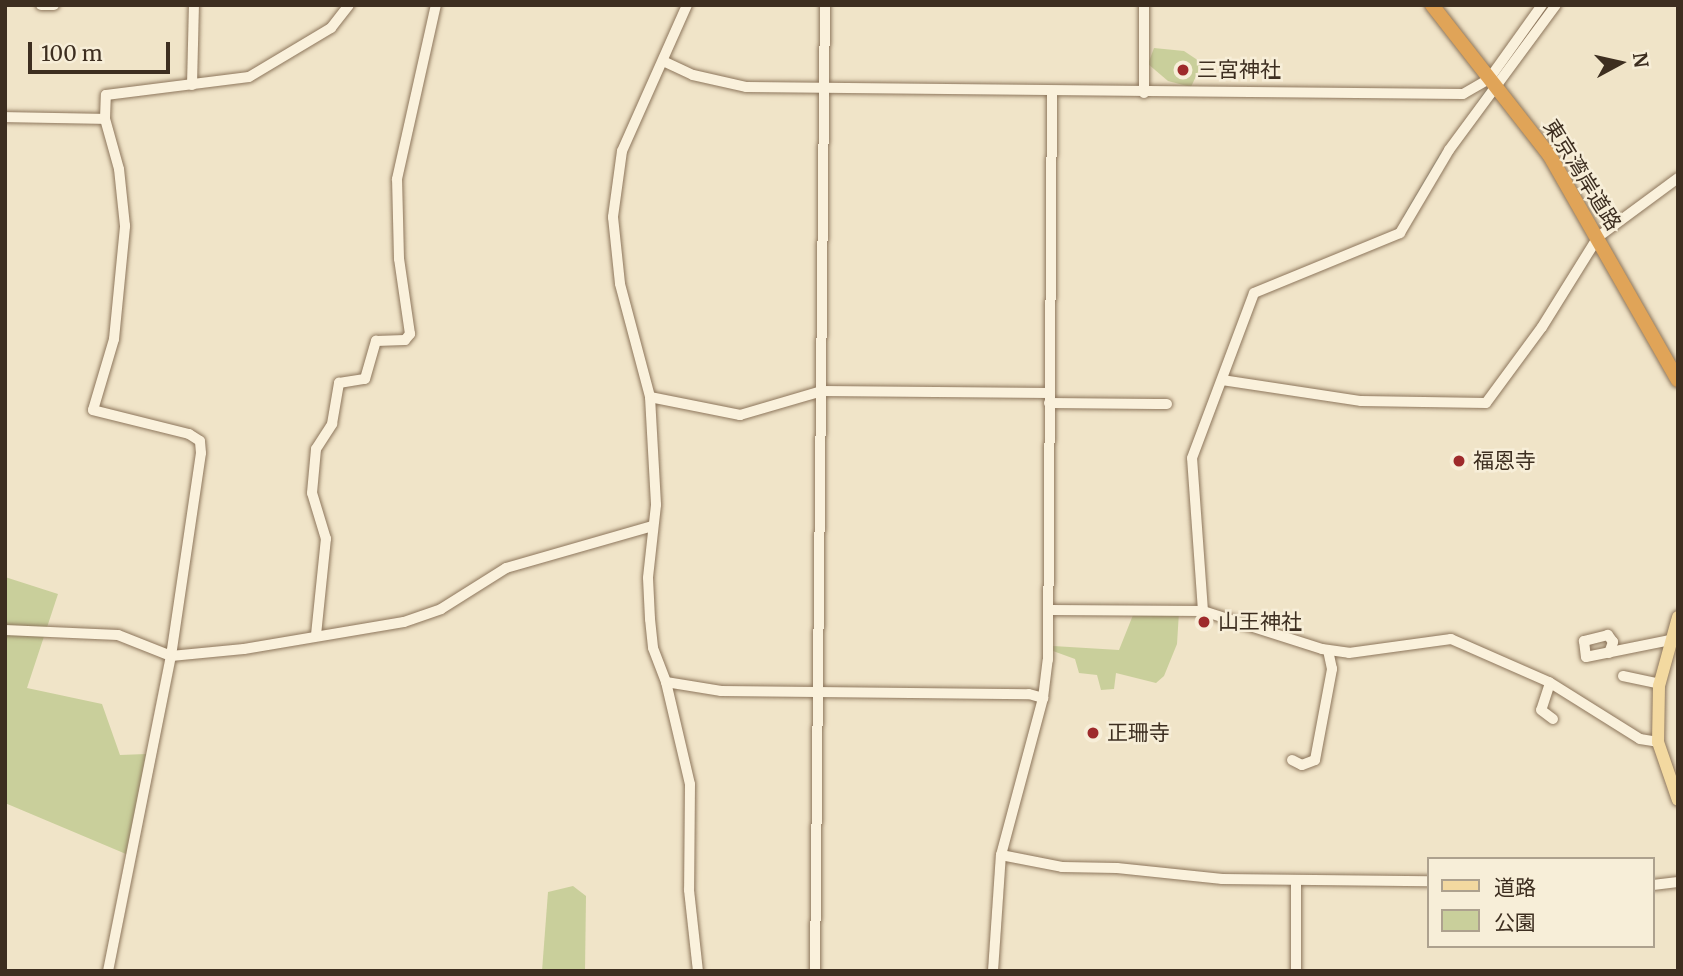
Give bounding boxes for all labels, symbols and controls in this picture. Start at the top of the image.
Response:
scale bar [32,28,173,72]
north arrow [1585,28,1655,98]
text: 100 m [41,40,103,67]
text: N [1628,51,1654,69]
place label: 三宮神社 [1197,57,1281,83]
marker: 三宮神社 [1175,62,1191,78]
street label: 東京湾岸道路 [1538,115,1626,235]
place label: 福恩寺 [1473,448,1536,474]
marker: 福恩寺 [1451,453,1467,469]
place label: 山王神社 [1218,609,1302,635]
marker: 山王神社 [1196,614,1212,630]
place label: 正珊寺 [1107,720,1170,746]
marker: 正珊寺 [1085,725,1101,741]
legend [1428,857,1655,948]
text: 道路 [1494,874,1536,901]
text: 公園 [1494,909,1536,936]

